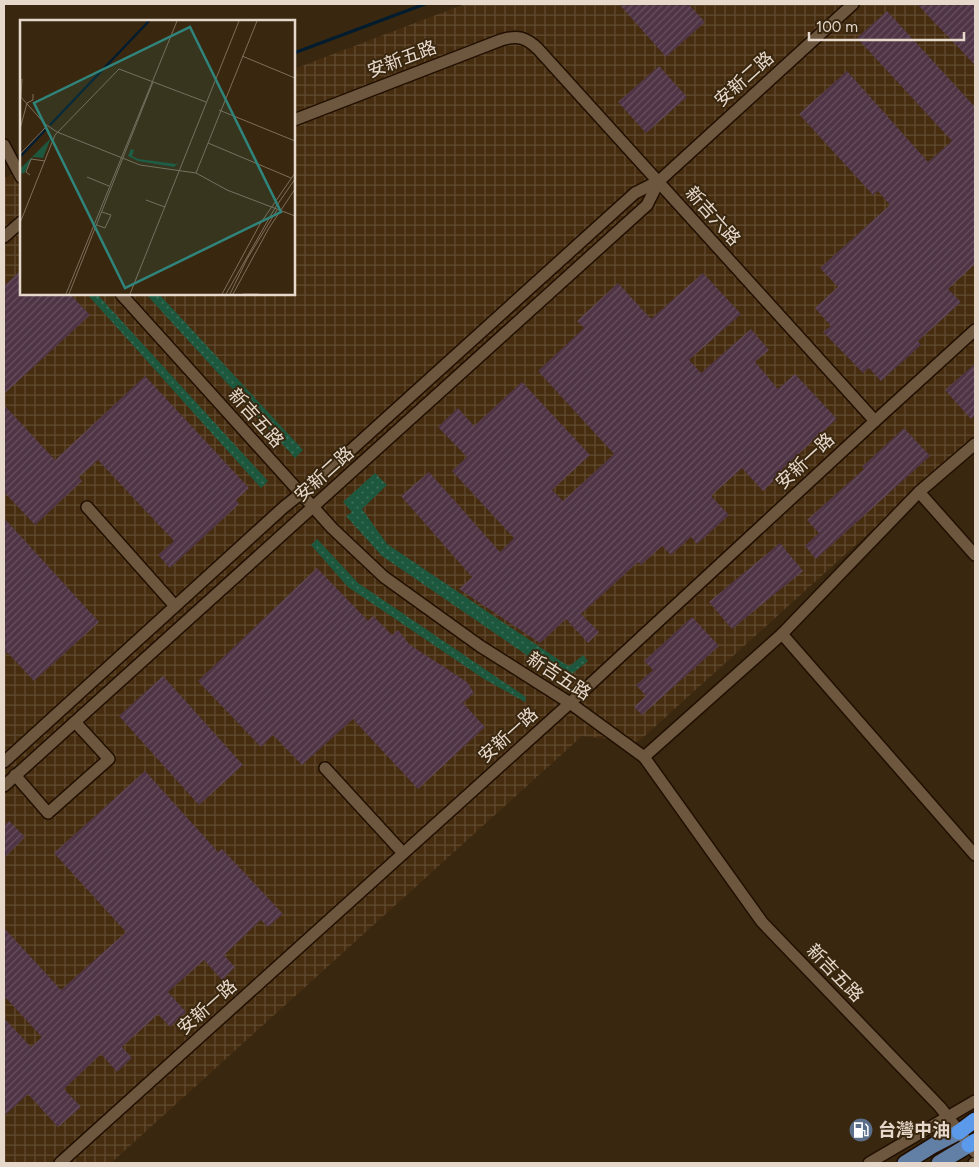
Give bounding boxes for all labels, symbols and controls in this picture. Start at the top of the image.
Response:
scale bar [809,10,964,42]
text: 100 m [816,18,858,36]
inset map [20,20,295,295]
street label: 安新五路 [364,36,440,82]
street label: 安新二路 [710,47,778,111]
street label: 新吉六路 [681,182,745,250]
street label: 新吉五路 [224,384,288,452]
street label: 安新一路 [771,428,839,494]
street label: 安新二路 [290,442,358,506]
street label: 新吉五路 [523,647,595,705]
street label: 安新一路 [474,703,542,767]
street label: 新吉五路 [802,939,868,1007]
street label: 安新一路 [173,975,241,1039]
fuel station icon: 台灣中油 [848,1117,874,1143]
place label: 台灣中油 [878,1119,950,1141]

